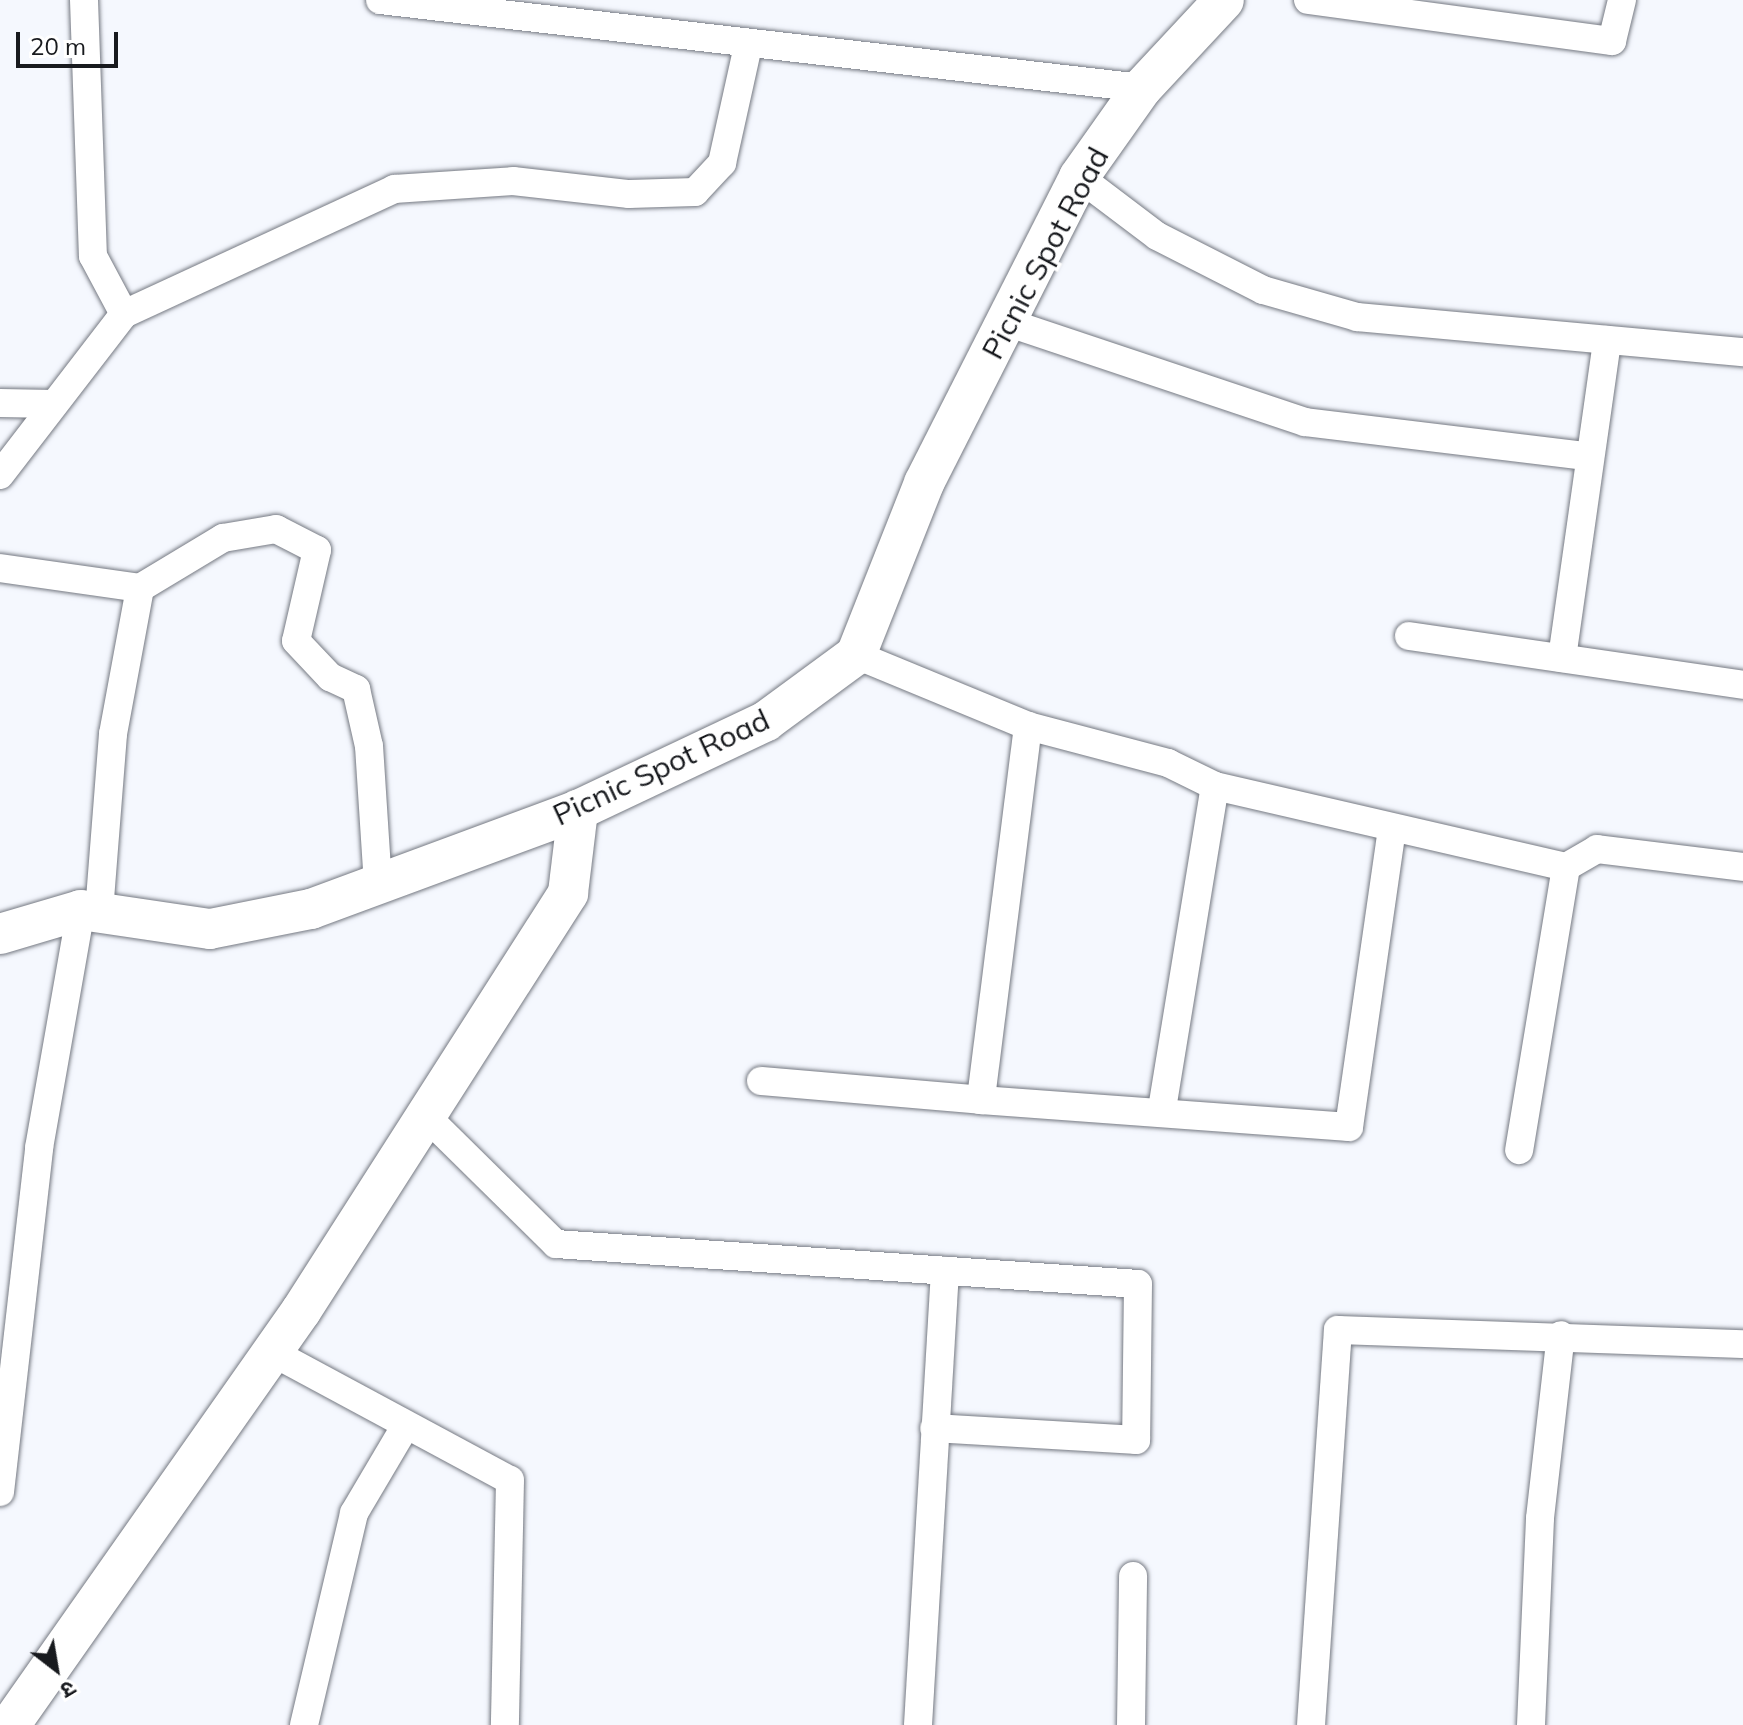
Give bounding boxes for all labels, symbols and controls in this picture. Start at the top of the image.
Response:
scale bar [20,16,122,66]
text: 20 m [30,31,86,61]
street label: Picnic Spot Road [974,141,1116,365]
street label: Picnic Spot Road [547,701,775,833]
north arrow [16,1629,96,1709]
text: उ [56,1674,81,1705]

